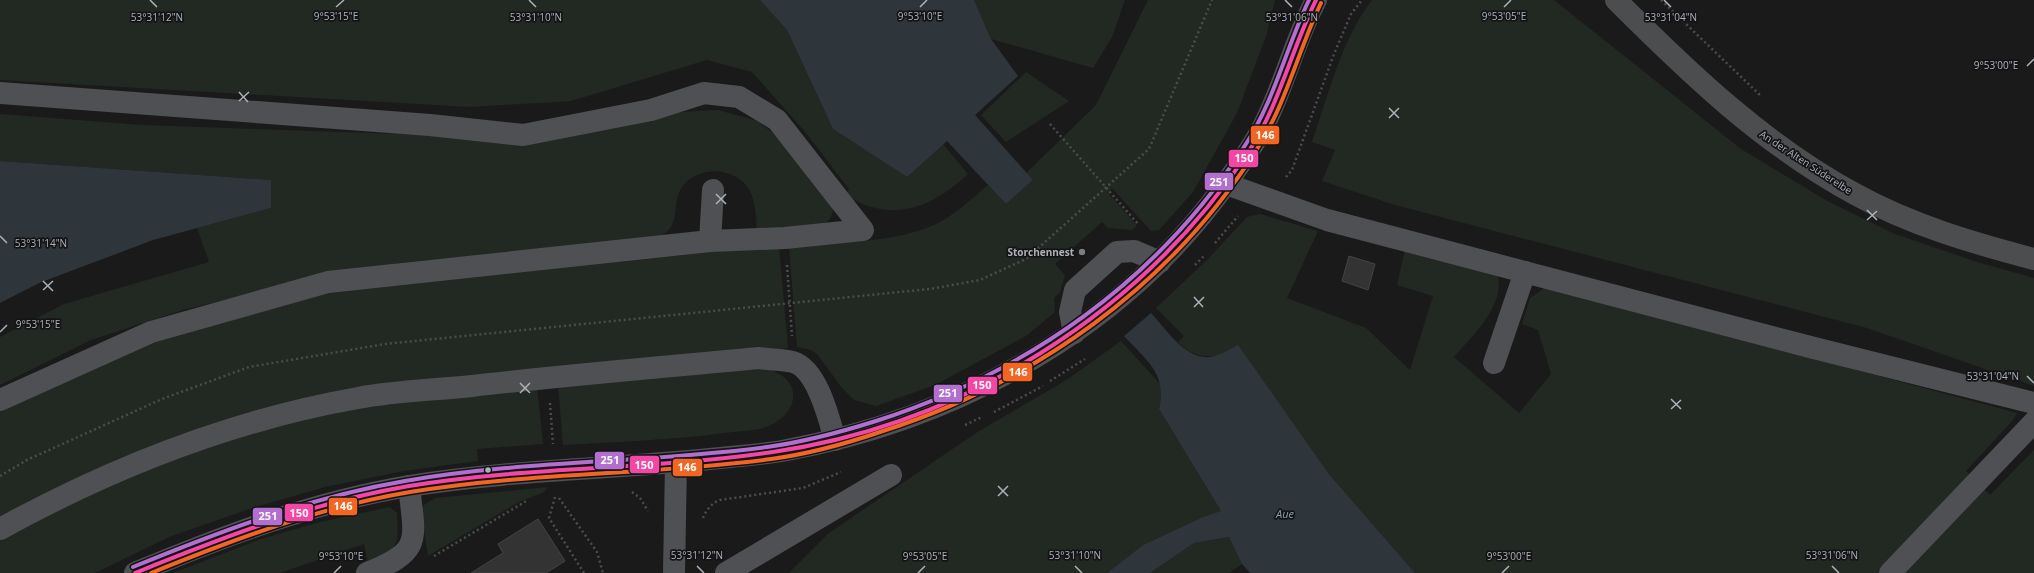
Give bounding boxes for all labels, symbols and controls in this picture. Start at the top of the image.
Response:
text: 9°53'15"E [314,9,358,23]
text: 9°53'10"E [898,9,942,23]
text: 9°53'05"E [1482,9,1526,23]
text: 53°31'12"N [131,10,183,24]
text: 53°31'10"N [510,10,562,24]
text: 53°31'06"N [1266,10,1318,24]
text: 53°31'04"N [1645,10,1697,24]
text: 9°53'00"E [1974,58,2018,72]
line badge: 146 [1250,125,1280,145]
text: 146 [1256,127,1274,142]
street label: An der Alten Süderelbe [1757,127,1855,197]
line badge: 150 [1228,149,1259,168]
text: 150 [1235,150,1253,165]
line badge: 251 [1204,172,1234,191]
text: 251 [1210,174,1228,189]
text: 53°31'14"N [15,236,67,250]
place label: Storchennest [1007,245,1075,259]
marker: Storchennest [1077,247,1087,257]
text: 9°53'15"E [16,317,60,331]
line badge: 146 [1002,362,1033,382]
text: 146 [1009,364,1027,379]
text: 53°31'04"N [1967,369,2019,383]
line badge: 150 [967,376,998,395]
text: 150 [973,377,991,392]
line badge: 251 [933,384,963,403]
text: 251 [939,385,957,400]
line badge: 251 [594,451,625,470]
text: 251 [601,452,619,467]
line badge: 150 [629,455,660,474]
text: 150 [635,457,653,472]
line badge: 146 [672,458,703,477]
text: 146 [678,459,696,474]
unlabelled marker [483,465,493,475]
line badge: 146 [328,497,358,516]
text: 146 [334,498,352,513]
line badge: 150 [284,503,314,522]
text: 150 [290,505,308,520]
water label: Aue [1275,506,1295,521]
line badge: 251 [252,507,283,526]
text: 251 [259,508,277,523]
text: 53°31'12"N [671,548,723,562]
text: 53°31'10"N [1049,548,1101,562]
text: 53°31'06"N [1806,548,1858,562]
text: 9°53'10"E [319,549,363,563]
text: 9°53'05"E [903,549,947,563]
text: 9°53'00"E [1487,549,1531,563]

